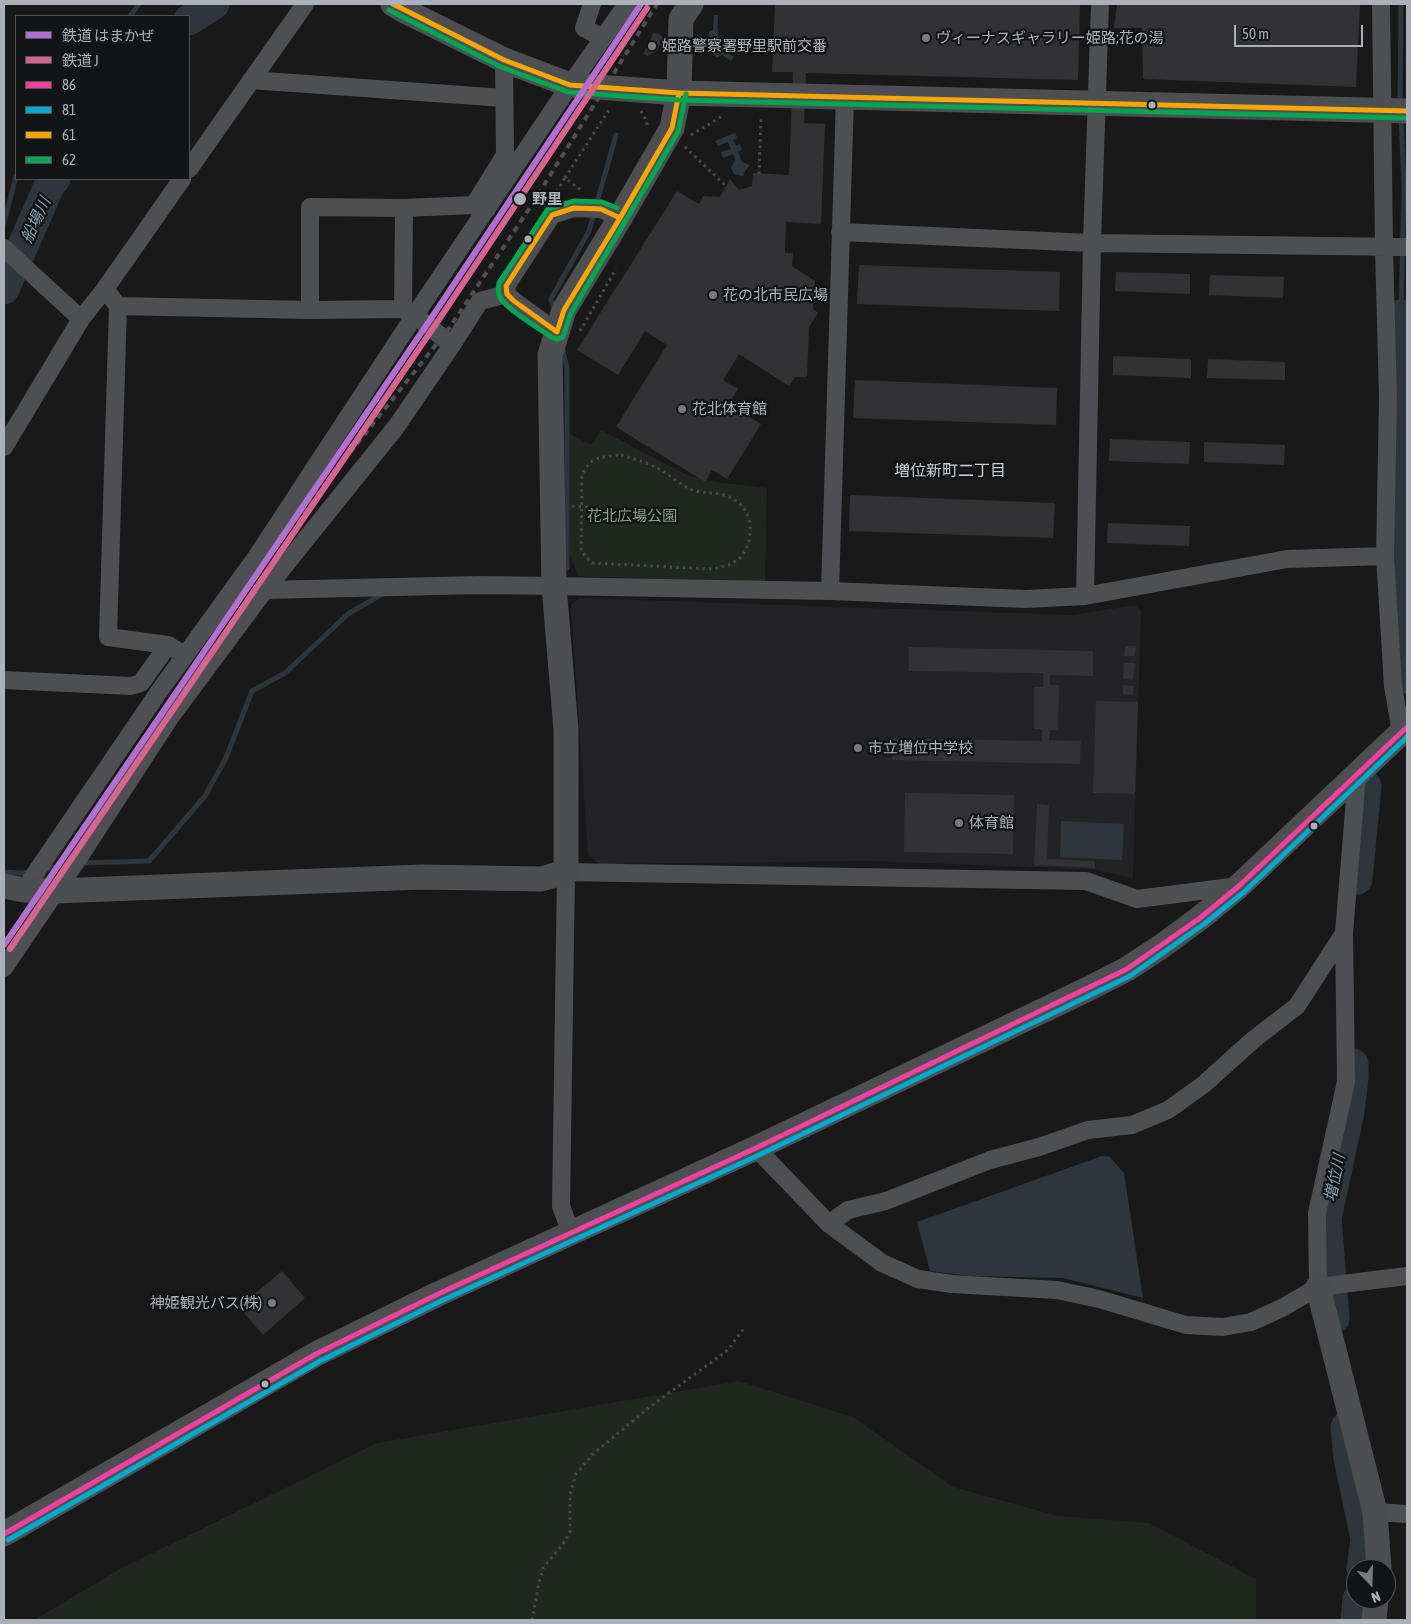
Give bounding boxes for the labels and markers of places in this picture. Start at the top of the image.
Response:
place label: ヴィーナスギャラリー姫路;花の湯 [936,29,1164,47]
marker: ヴィーナスギャラリー姫路;花の湯 [920,32,932,44]
place label: 姫路警察署野里駅前交番 [662,37,827,55]
marker: 姫路警察署野里駅前交番 [646,40,658,52]
unlabelled marker [1147,100,1157,110]
place label: 野里 [532,190,562,208]
marker: 野里 [512,191,528,207]
unlabelled marker [523,234,533,244]
place label: 花の北市民広場 [723,286,828,304]
marker: 花の北市民広場 [707,289,719,301]
place label: 花北体育館 [692,400,767,418]
marker: 花北体育館 [676,403,688,415]
place label: 市立増位中学校 [868,739,973,757]
marker: 市立増位中学校 [852,742,864,754]
place label: 体育館 [969,814,1014,832]
marker: 体育館 [953,817,965,829]
unlabelled marker [1309,821,1319,831]
place label: 神姫観光バス(株) [150,1294,262,1312]
marker: 神姫観光バス(株) [266,1297,278,1309]
unlabelled marker [260,1379,270,1389]

